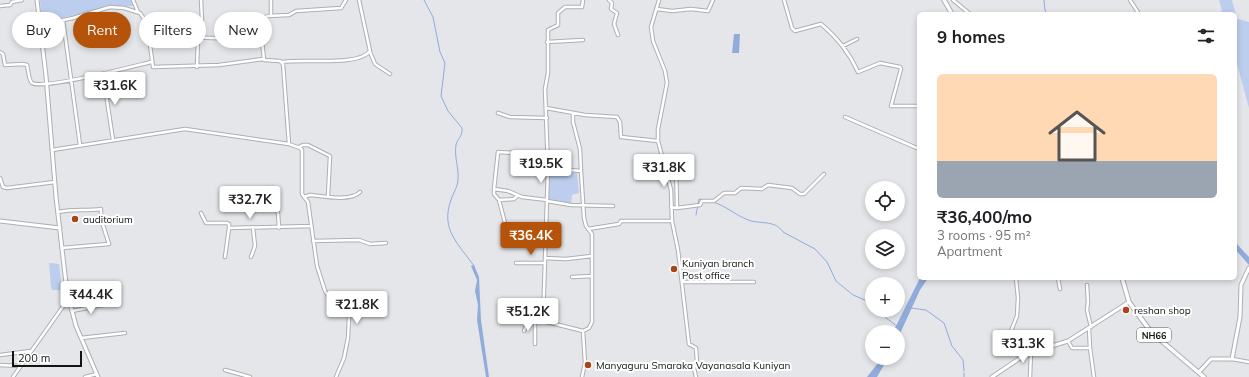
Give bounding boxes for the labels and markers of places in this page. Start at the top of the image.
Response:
pin: ₹31.6K [82,72,148,106]
pin: ₹19.5K [508,150,574,184]
pin: ₹31.8K [631,154,697,188]
pin: ₹32.7K [217,186,283,220]
place label: auditorium [83,213,133,226]
marker: auditorium [70,214,80,224]
pin: ₹36.4K [498,222,564,256]
place label: Kuniyan branch Post office [682,257,754,282]
marker: Kuniyan branch Post office [669,264,679,274]
pin: ₹44.4K [58,281,124,315]
pin: ₹21.8K [324,291,390,325]
pin: ₹51.2K [495,298,561,332]
place label: reshan shop [1134,304,1191,317]
marker: reshan shop [1121,305,1131,315]
pin: ₹31.3K [990,330,1056,364]
place label: Manyaguru Smaraka Vayanasala Kuniyan [596,359,791,372]
marker: Manyaguru Smaraka Vayanasala Kuniyan [583,360,593,370]

